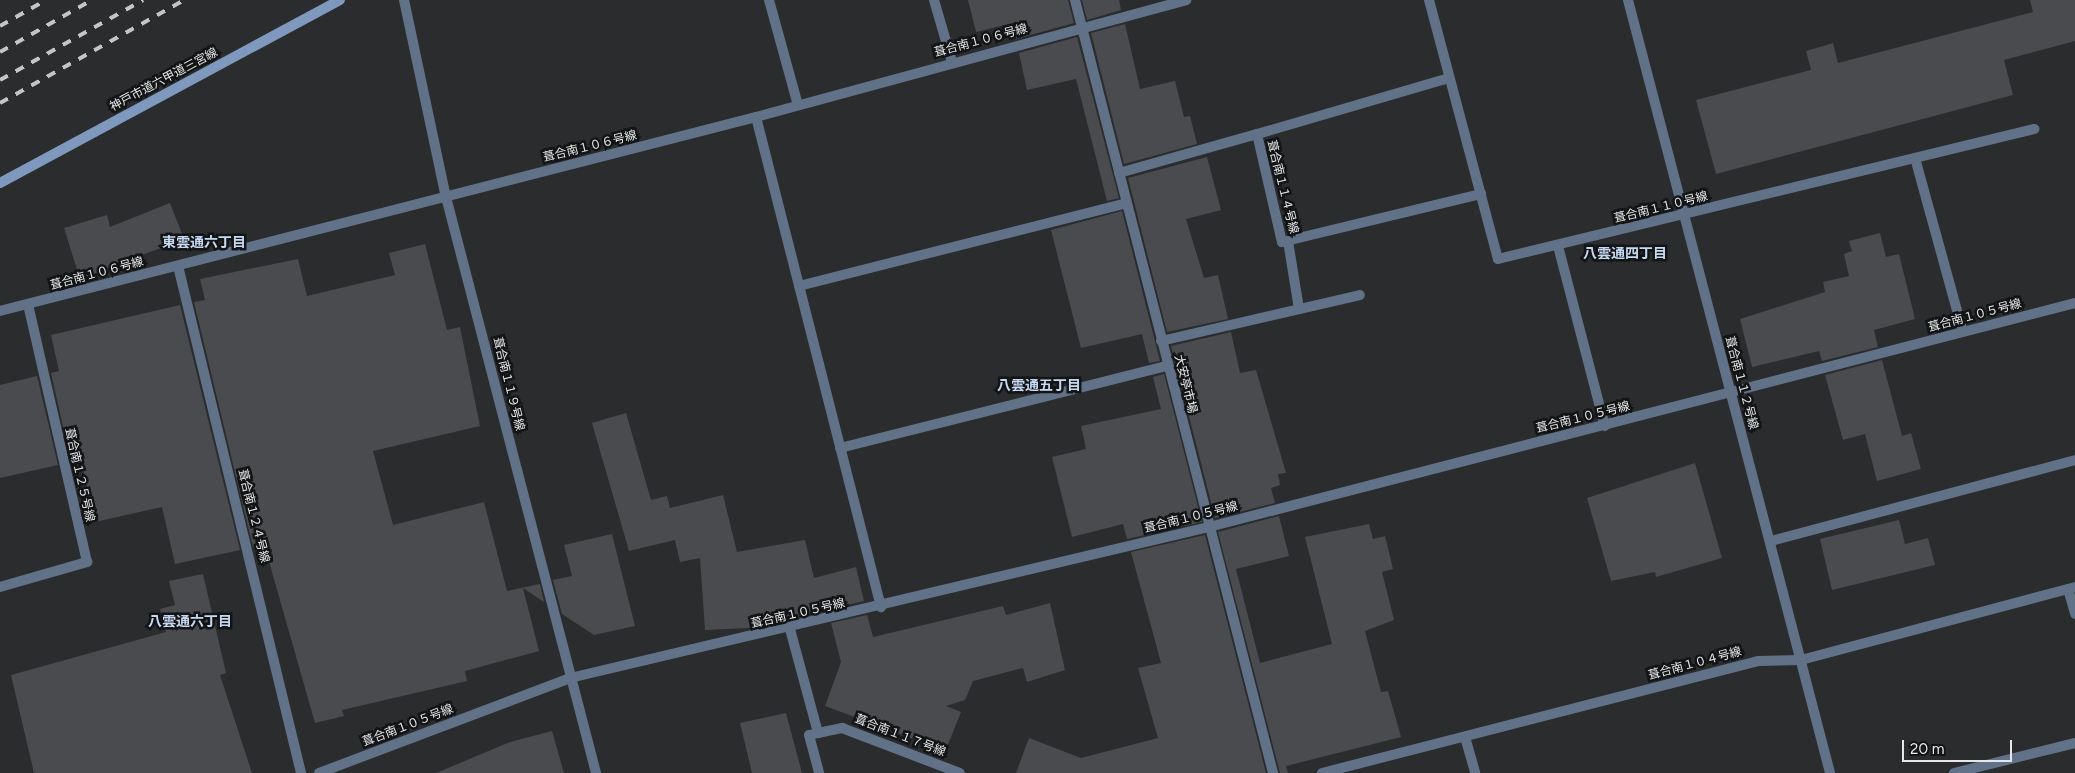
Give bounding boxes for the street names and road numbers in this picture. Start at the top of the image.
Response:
street label: 葺合南１０６号線 [933,22,1029,60]
street label: 神戸市道六甲道三宮線 [108,45,220,115]
street label: 葺合南１０６号線 [542,128,638,166]
street label: 葺合南１１４号線 [1263,139,1301,235]
street label: 葺合南１１０号線 [1613,189,1709,227]
street label: 葺合南１０６号線 [49,255,145,293]
street label: 葺合南１０５号線 [1927,297,2023,335]
street label: 葺合南１１２号線 [1722,335,1760,431]
street label: 葺合南１１９号線 [489,336,527,432]
street label: 大安亭市場 [1171,353,1199,415]
street label: 葺合南１０５号線 [1535,399,1631,437]
street label: 葺合南１２５号線 [61,427,97,523]
street label: 葺合南１２４号線 [234,468,272,564]
street label: 葺合南１０５号線 [1143,499,1239,537]
street label: 葺合南１０５号線 [750,596,846,632]
street label: 葺合南１０４号線 [1647,645,1743,683]
street label: 葺合南１０５号線 [361,702,455,750]
street label: 葺合南１１７号線 [853,712,947,760]

